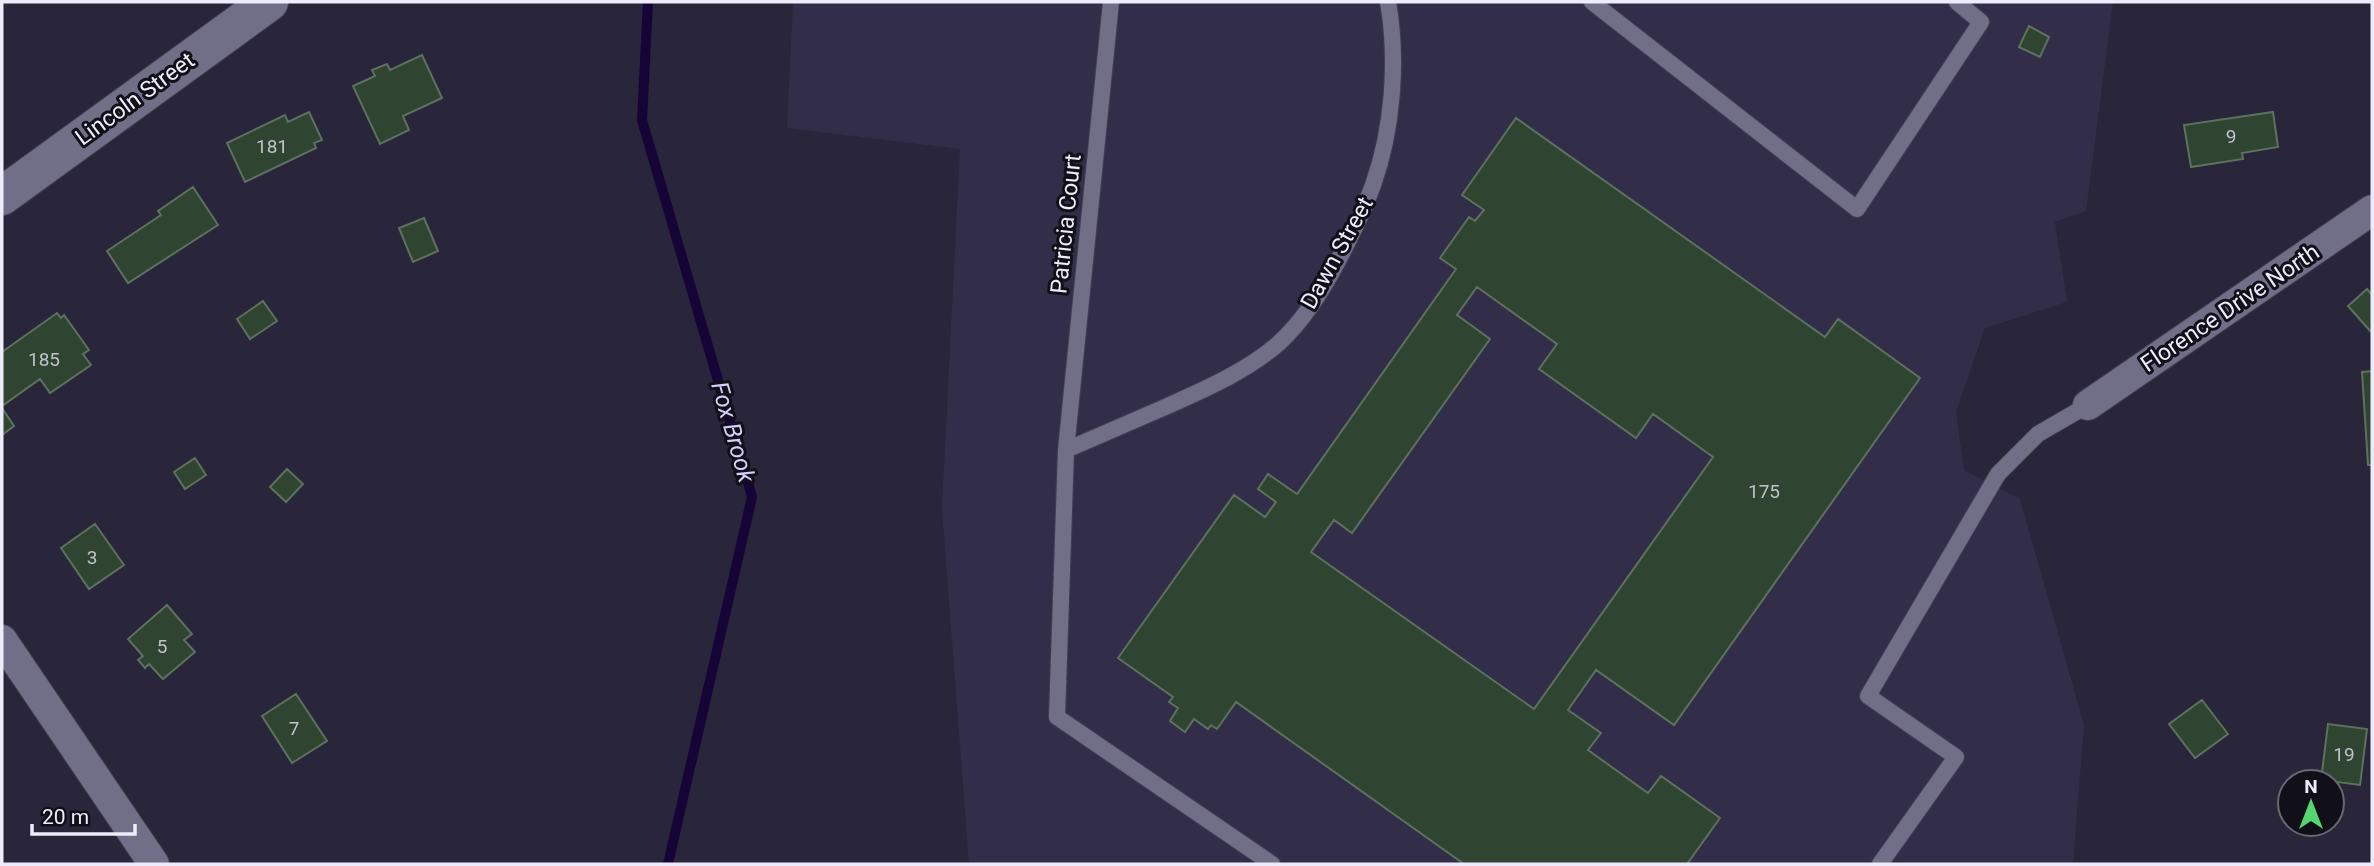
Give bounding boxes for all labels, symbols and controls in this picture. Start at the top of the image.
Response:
street label: Lincoln Street [70,47,200,151]
house number: 9 [2226,125,2236,148]
house number: 181 [256,135,288,158]
street label: Patricia Court [1045,153,1087,295]
street label: Dawn Street [1295,192,1379,314]
street label: Florence Drive North [2136,238,2324,378]
house number: 185 [28,348,60,371]
water label: Fox Brook [705,378,761,487]
house number: 175 [1748,480,1780,503]
house number: 3 [87,546,97,569]
house number: 5 [157,635,167,658]
house number: 7 [289,717,299,740]
house number: 19 [2333,743,2355,766]
north arrow [2276,768,2346,838]
text: N [2304,775,2318,798]
scale bar [32,792,135,836]
text: 20 m [42,805,89,829]

